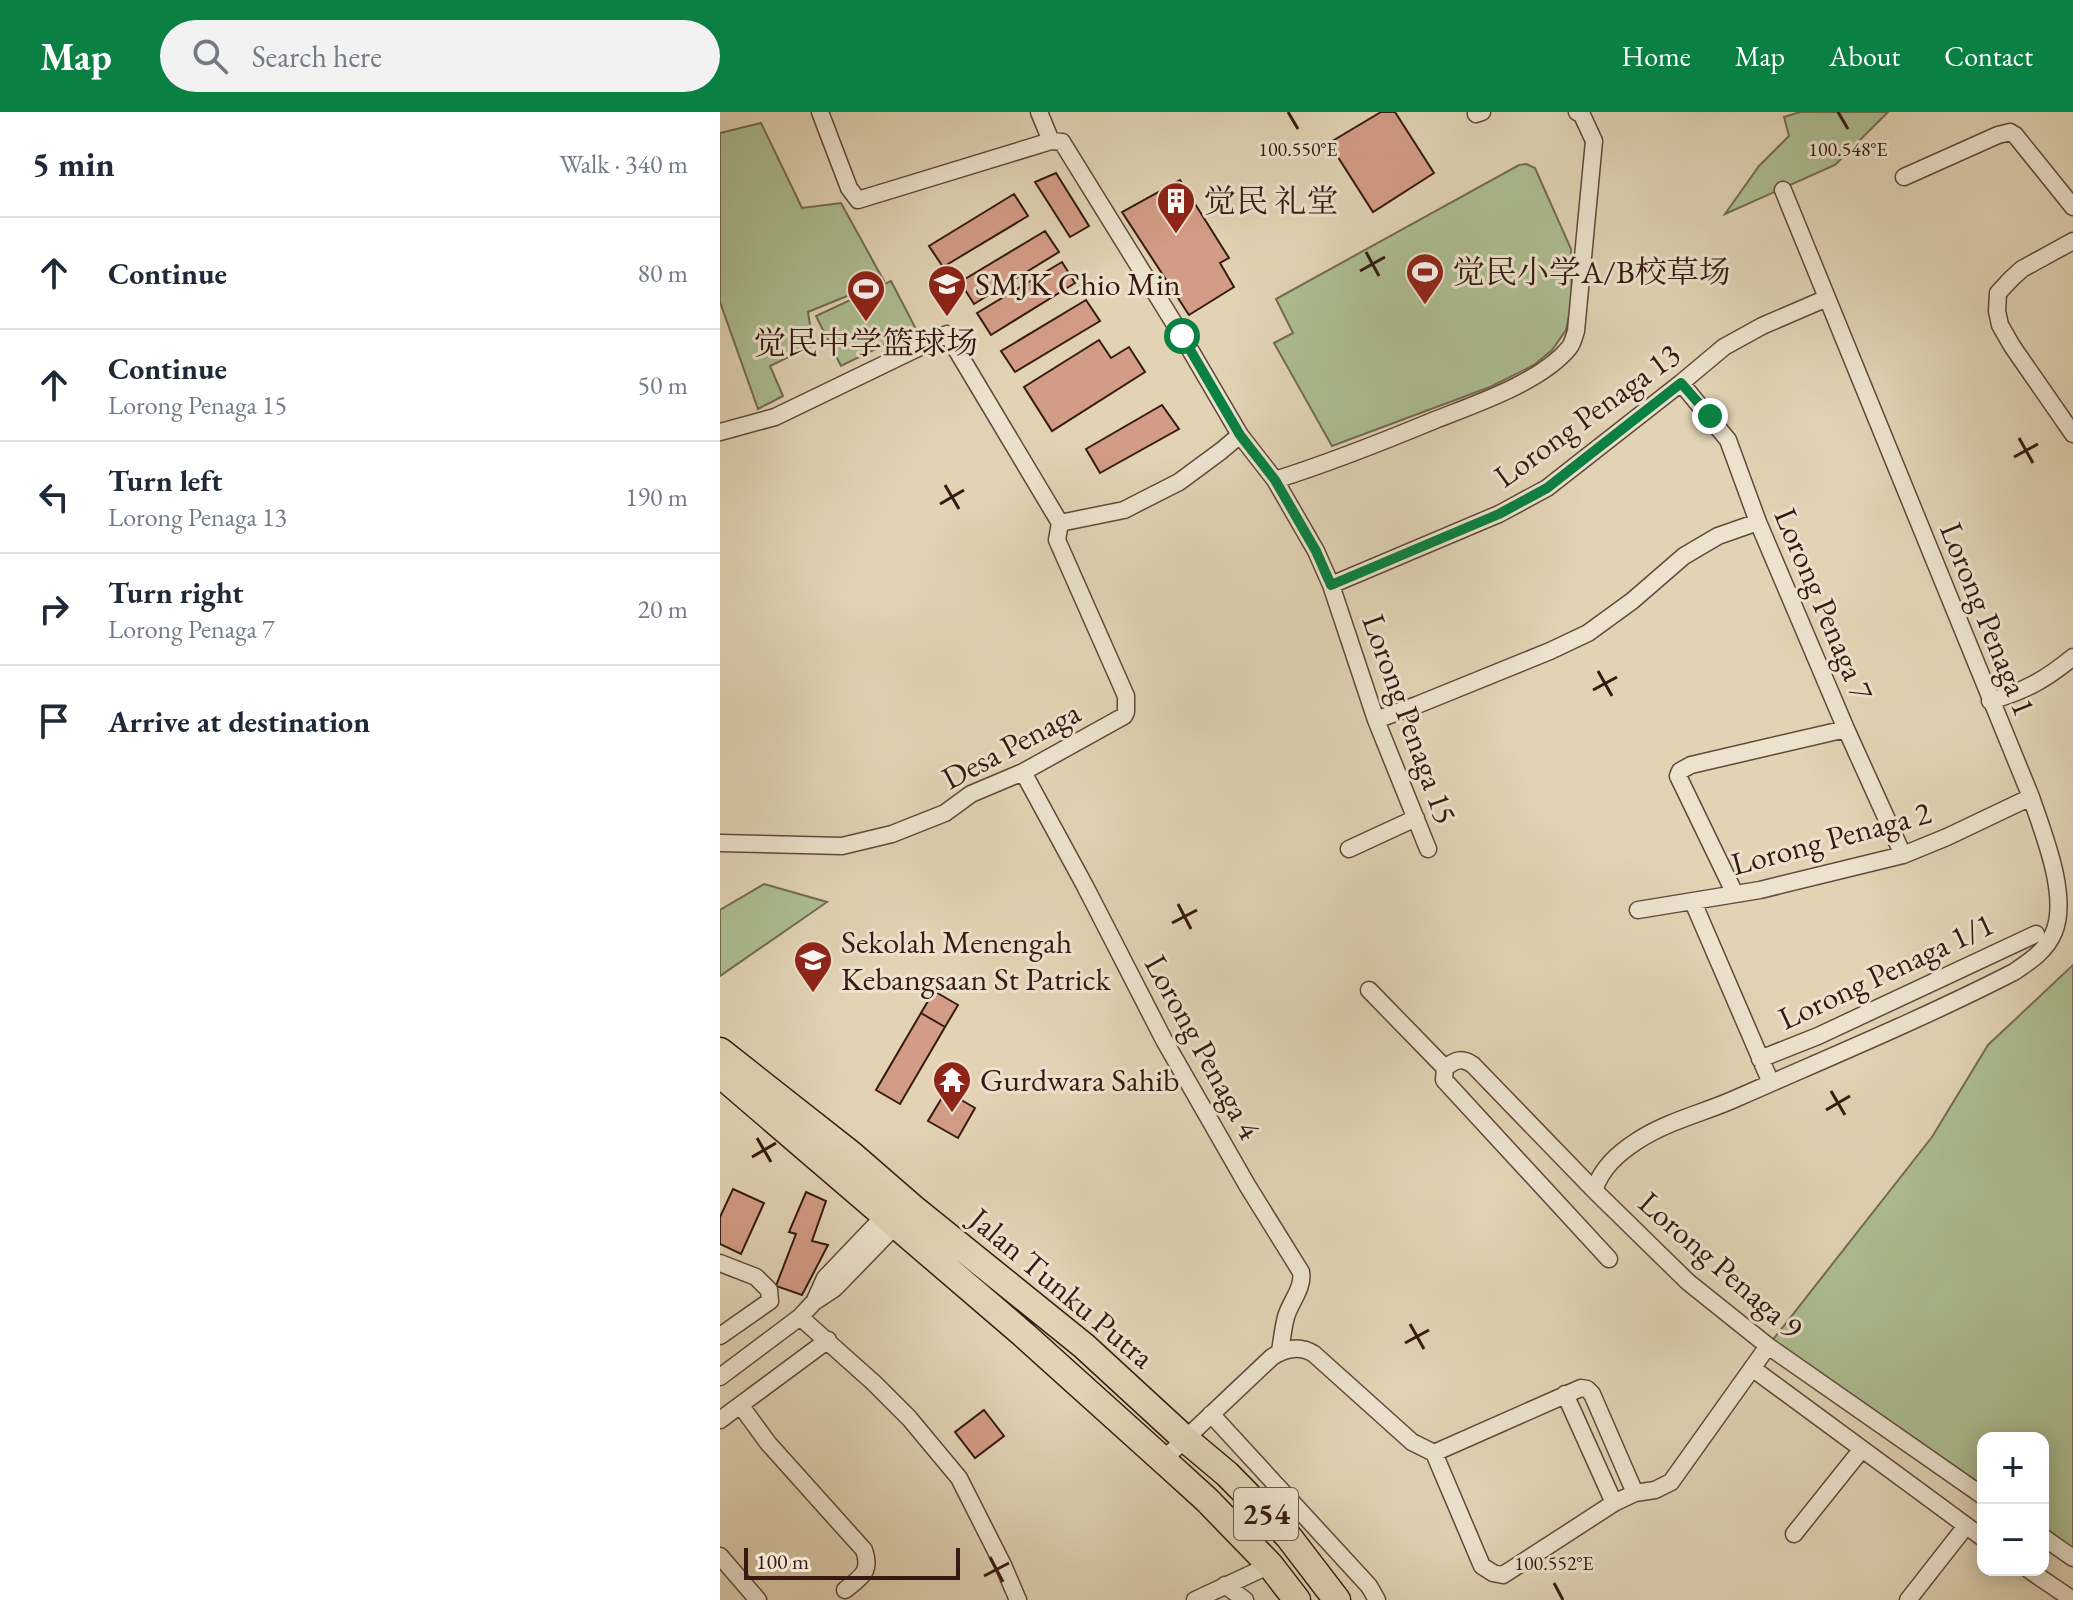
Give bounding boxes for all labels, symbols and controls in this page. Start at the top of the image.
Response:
search box [160,20,720,92]
text: Map [40,32,112,81]
icon: search [188,34,232,78]
text: Search here [252,37,382,76]
text: Home [1621,38,1691,74]
text: Map [1735,38,1785,74]
text: About [1829,38,1900,74]
text: Contact [1944,38,2033,74]
text: 100.550°E [1258,136,1338,162]
text: 100.548°E [1808,136,1888,162]
text: 5 min [32,142,115,186]
text: Walk · 340 m [560,147,688,181]
building icon: 觉民 礼堂 [1155,180,1197,235]
place label: 觉民 礼堂 [1204,180,1338,222]
icon: ahead [32,251,76,295]
sports icon: 觉民小学A/B校草场 [1404,251,1446,306]
place label: 觉民小学A/B校草场 [1453,251,1731,293]
text: Continue [108,254,227,293]
text: 80 m [638,256,688,290]
school or university icon: SMJK Chio Min [926,263,968,318]
place label: SMJK Chio Min [975,263,1181,305]
sports icon: 觉民中学篮球场 [845,268,887,323]
route start [1164,318,1200,354]
place label: 觉民中学篮球场 [754,322,978,364]
street label: Lorong Penaga 13 [1486,333,1688,497]
text: Continue [108,349,227,388]
icon: ahead [32,363,76,407]
text: 50 m [638,368,688,402]
text: Lorong Penaga 15 [108,388,287,422]
route end [1692,398,1728,434]
text: Turn left [108,461,222,500]
icon: left [32,475,76,519]
text: 190 m [625,480,688,514]
text: Lorong Penaga 13 [108,500,287,534]
street label: Lorong Penaga 7 [1765,501,1884,707]
street label: Lorong Penaga 1 [1930,516,2046,722]
text: Turn right [108,573,244,612]
icon: right [32,587,76,631]
text: 20 m [638,592,688,626]
street label: Lorong Penaga 15 [1353,608,1467,830]
text: Lorong Penaga 7 [108,612,275,646]
street label: Desa Penaga [934,691,1088,799]
icon: arrive [32,699,76,743]
text: Arrive at destination [108,702,370,741]
street label: Lorong Penaga 2 [1727,791,1936,885]
street label: Lorong Penaga 1/1 [1772,903,2000,1039]
place label: Sekolah Menengah Kebangsaan St Patrick [841,921,1112,1000]
school or university icon: Sekolah Menengah Kebangsaan St Patrick [792,939,834,994]
street label: Lorong Penaga 4 [1135,947,1271,1147]
temple icon: Gurdwara Sahib [931,1059,973,1114]
place label: Gurdwara Sahib [980,1059,1180,1101]
street label: Lorong Penaga 9 [1630,1182,1812,1348]
street label: Jalan Tunku Putra [959,1196,1163,1378]
map controls [1977,1432,2049,1576]
button: + [1977,1432,2049,1504]
road number: 254 [1234,1488,1298,1540]
button: − [1977,1504,2049,1576]
scale bar [744,1544,960,1580]
text: 100 m [756,1547,809,1576]
text: 100.552°E [1514,1550,1594,1576]

